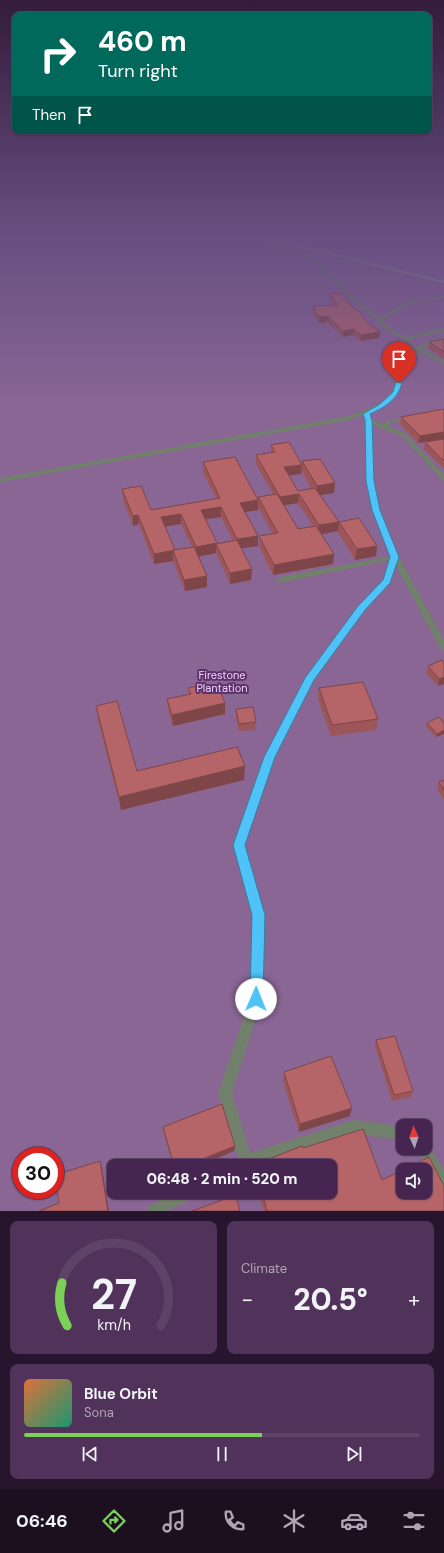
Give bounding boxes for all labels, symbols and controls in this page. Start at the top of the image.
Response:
text: 460 m [98,23,187,60]
icon: right [32,28,84,80]
text: Turn right [98,59,178,83]
icon: arrive [74,104,96,126]
text: Then [32,105,66,125]
pin [382,342,416,383]
icon: arrive [388,348,410,370]
park label: Firestone Plantation [196,668,248,695]
position arrow [235,978,277,1020]
north arrow [396,1119,432,1155]
map controls [396,1119,432,1199]
speed limit sign: 30 [12,1147,64,1199]
button: sound [396,1163,432,1199]
text: 06:48 · 2 min · 520 m [147,1169,297,1189]
text: Climate [241,1260,287,1277]
text: 27 [90,1267,137,1321]
text: 20.5° [293,1280,368,1319]
text: − [241,1285,253,1314]
text: + [408,1285,420,1314]
text: km/h [97,1315,130,1333]
text: Blue Orbit [84,1384,158,1404]
text: Sona [84,1404,114,1421]
icon: previous [79,1443,101,1465]
icon: pause [211,1443,233,1465]
icon: next [343,1443,365,1465]
icon: directions [100,1507,128,1535]
icon: music [160,1507,188,1535]
icon: phone [220,1507,248,1535]
icon: climate [280,1507,308,1535]
icon: car [340,1507,368,1535]
icon: filters [400,1507,428,1535]
text: 06:46 [16,1509,68,1533]

